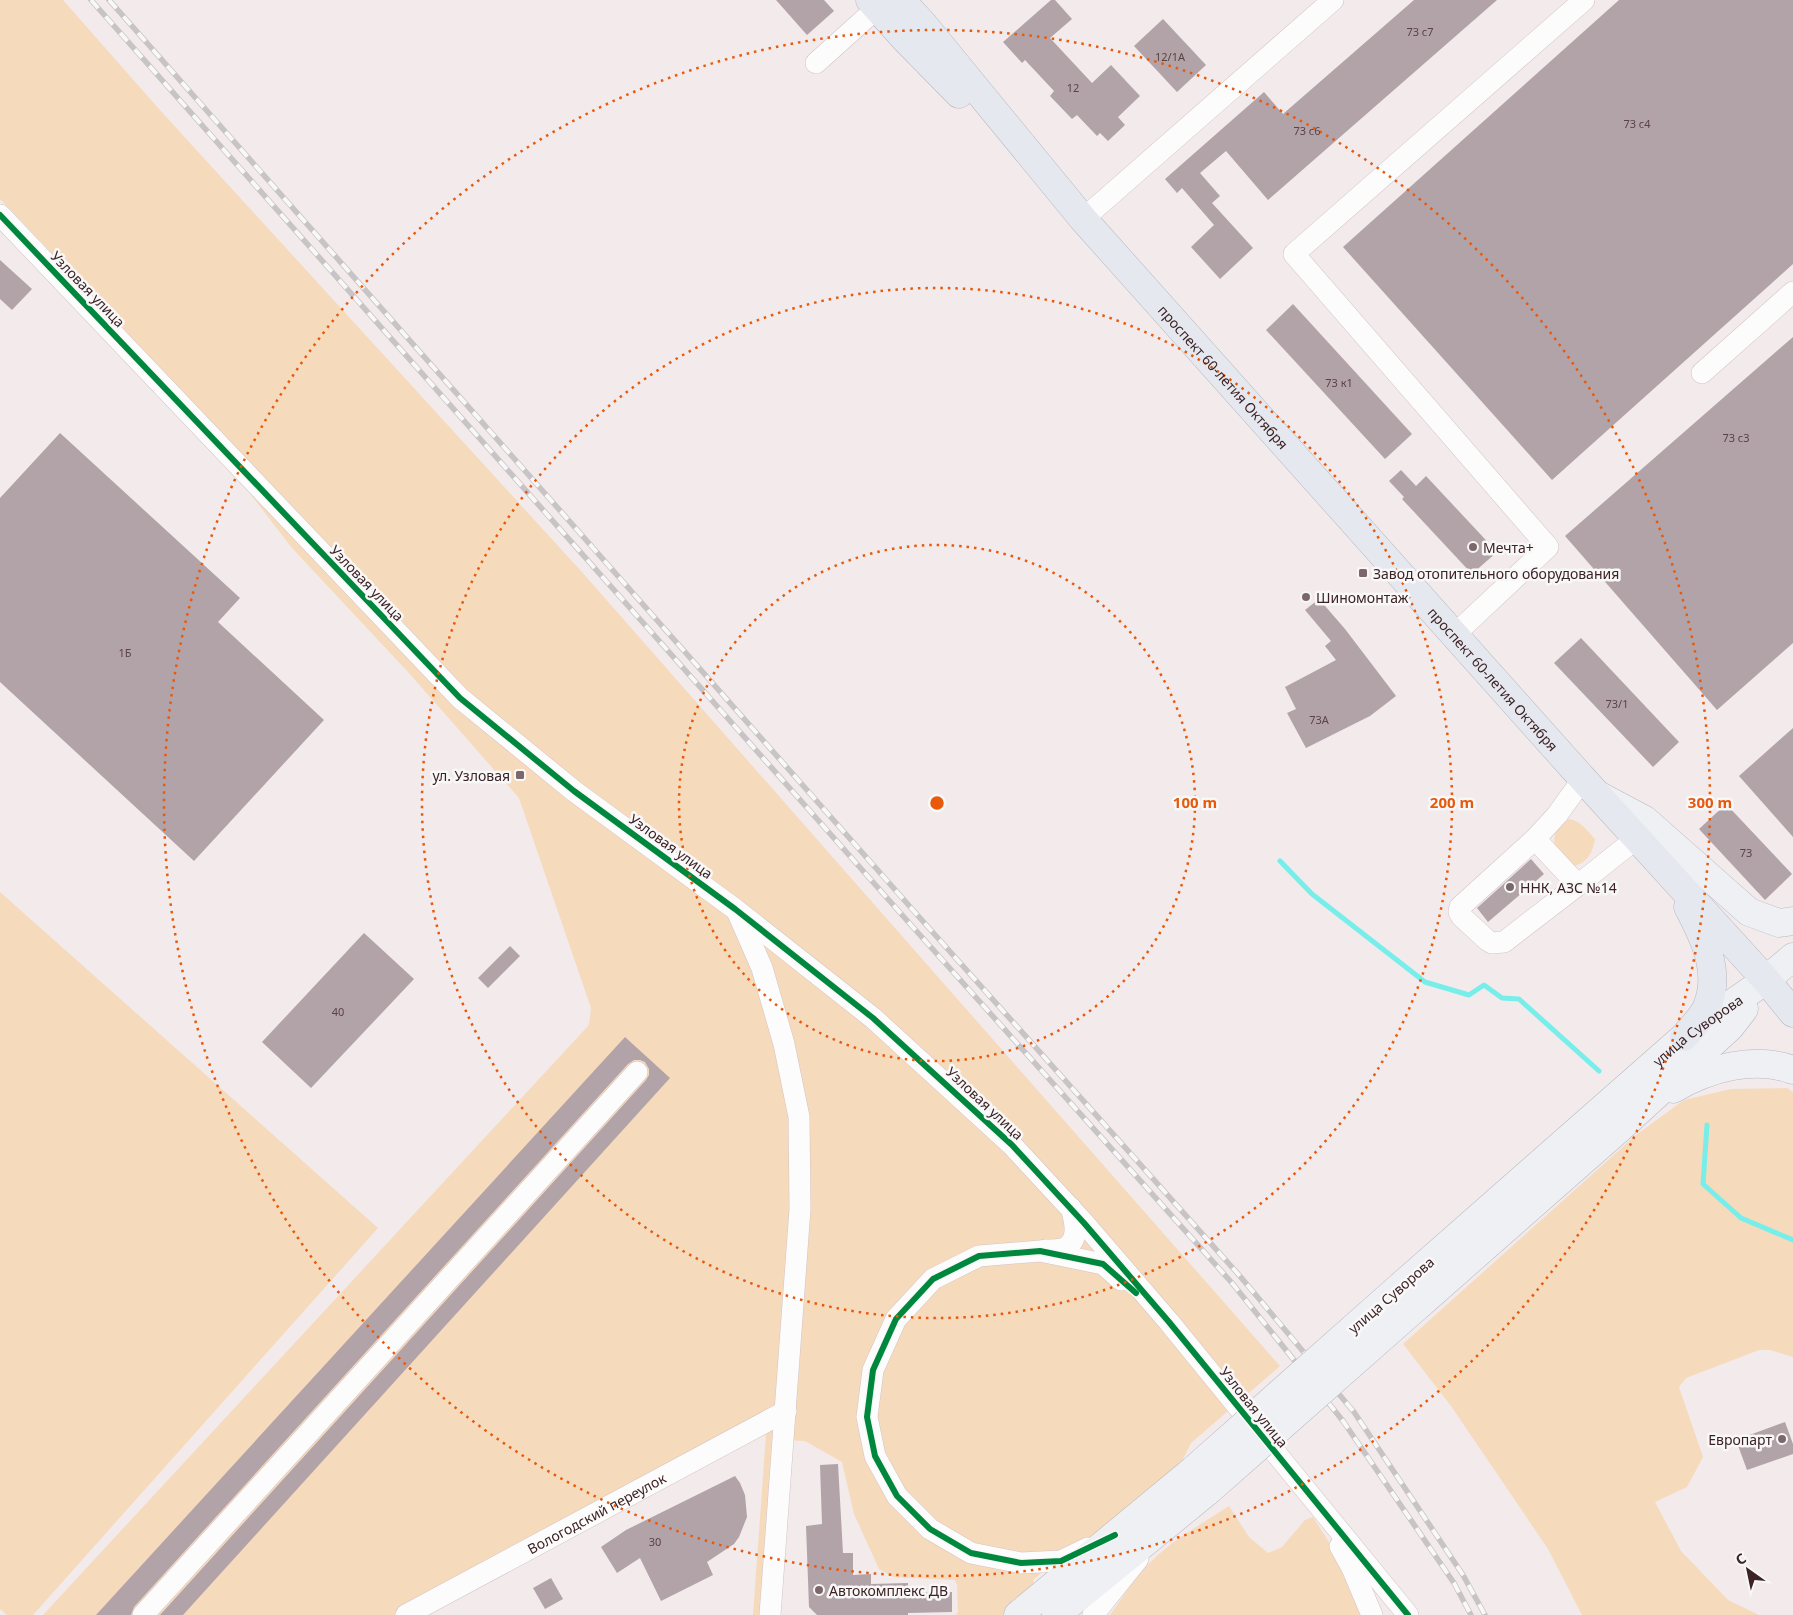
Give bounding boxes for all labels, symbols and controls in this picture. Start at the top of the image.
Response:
house number: 73 с7 [1406,24,1434,39]
house number: 12/1А [1155,49,1186,64]
house number: 12 [1067,80,1079,95]
house number: 73 с4 [1623,116,1651,131]
house number: 73 с6 [1293,123,1321,138]
street label: Узловая улица [47,247,129,331]
street label: проспект 60-летия Октября [1154,301,1293,453]
house number: 73 к1 [1325,375,1353,390]
house number: 73 с3 [1722,430,1750,445]
place label: Мечта+ [1483,538,1534,557]
street label: Узловая улица [326,541,408,625]
marker: Мечта+ [1467,541,1479,553]
place label: Завод отопительного оборудования [1373,564,1619,583]
marker: Завод отопительного оборудования [1357,567,1369,579]
place label: Шиномонтаж [1316,588,1409,607]
marker: Шиномонтаж [1300,591,1312,603]
street label: проспект 60-летия Октября [1424,603,1563,755]
house number: 1Б [118,645,132,660]
house number: 73/1 [1606,696,1628,711]
house number: 73А [1309,712,1330,727]
place label: ул. Узловая [432,766,510,785]
marker: ул. Узловая [514,769,526,781]
text: 100 m [1173,792,1217,812]
text: 200 m [1430,792,1474,812]
text: 300 m [1688,792,1732,812]
centre of rings [928,794,946,812]
street label: Узловая улица [625,809,717,883]
house number: 73 [1740,845,1752,860]
place label: ННК, АЗС №14 [1520,878,1617,897]
marker: ННК, АЗС №14 [1504,881,1516,893]
street label: улица Суворова [1648,990,1746,1070]
house number: 40 [332,1004,344,1019]
street label: Узловая улица [942,1062,1028,1144]
street label: улица Суворова [1344,1252,1438,1338]
street label: Узловая улица [1216,1363,1292,1451]
place label: Европарт [1708,1430,1772,1449]
marker: Европарт [1776,1433,1788,1445]
street label: Вологодский переулок [524,1468,669,1558]
house number: 30 [649,1534,661,1549]
north arrow [1723,1545,1773,1595]
text: С [1732,1548,1750,1569]
place label: Автокомплекс ДВ [829,1581,948,1600]
marker: Автокомплекс ДВ [813,1584,825,1596]

